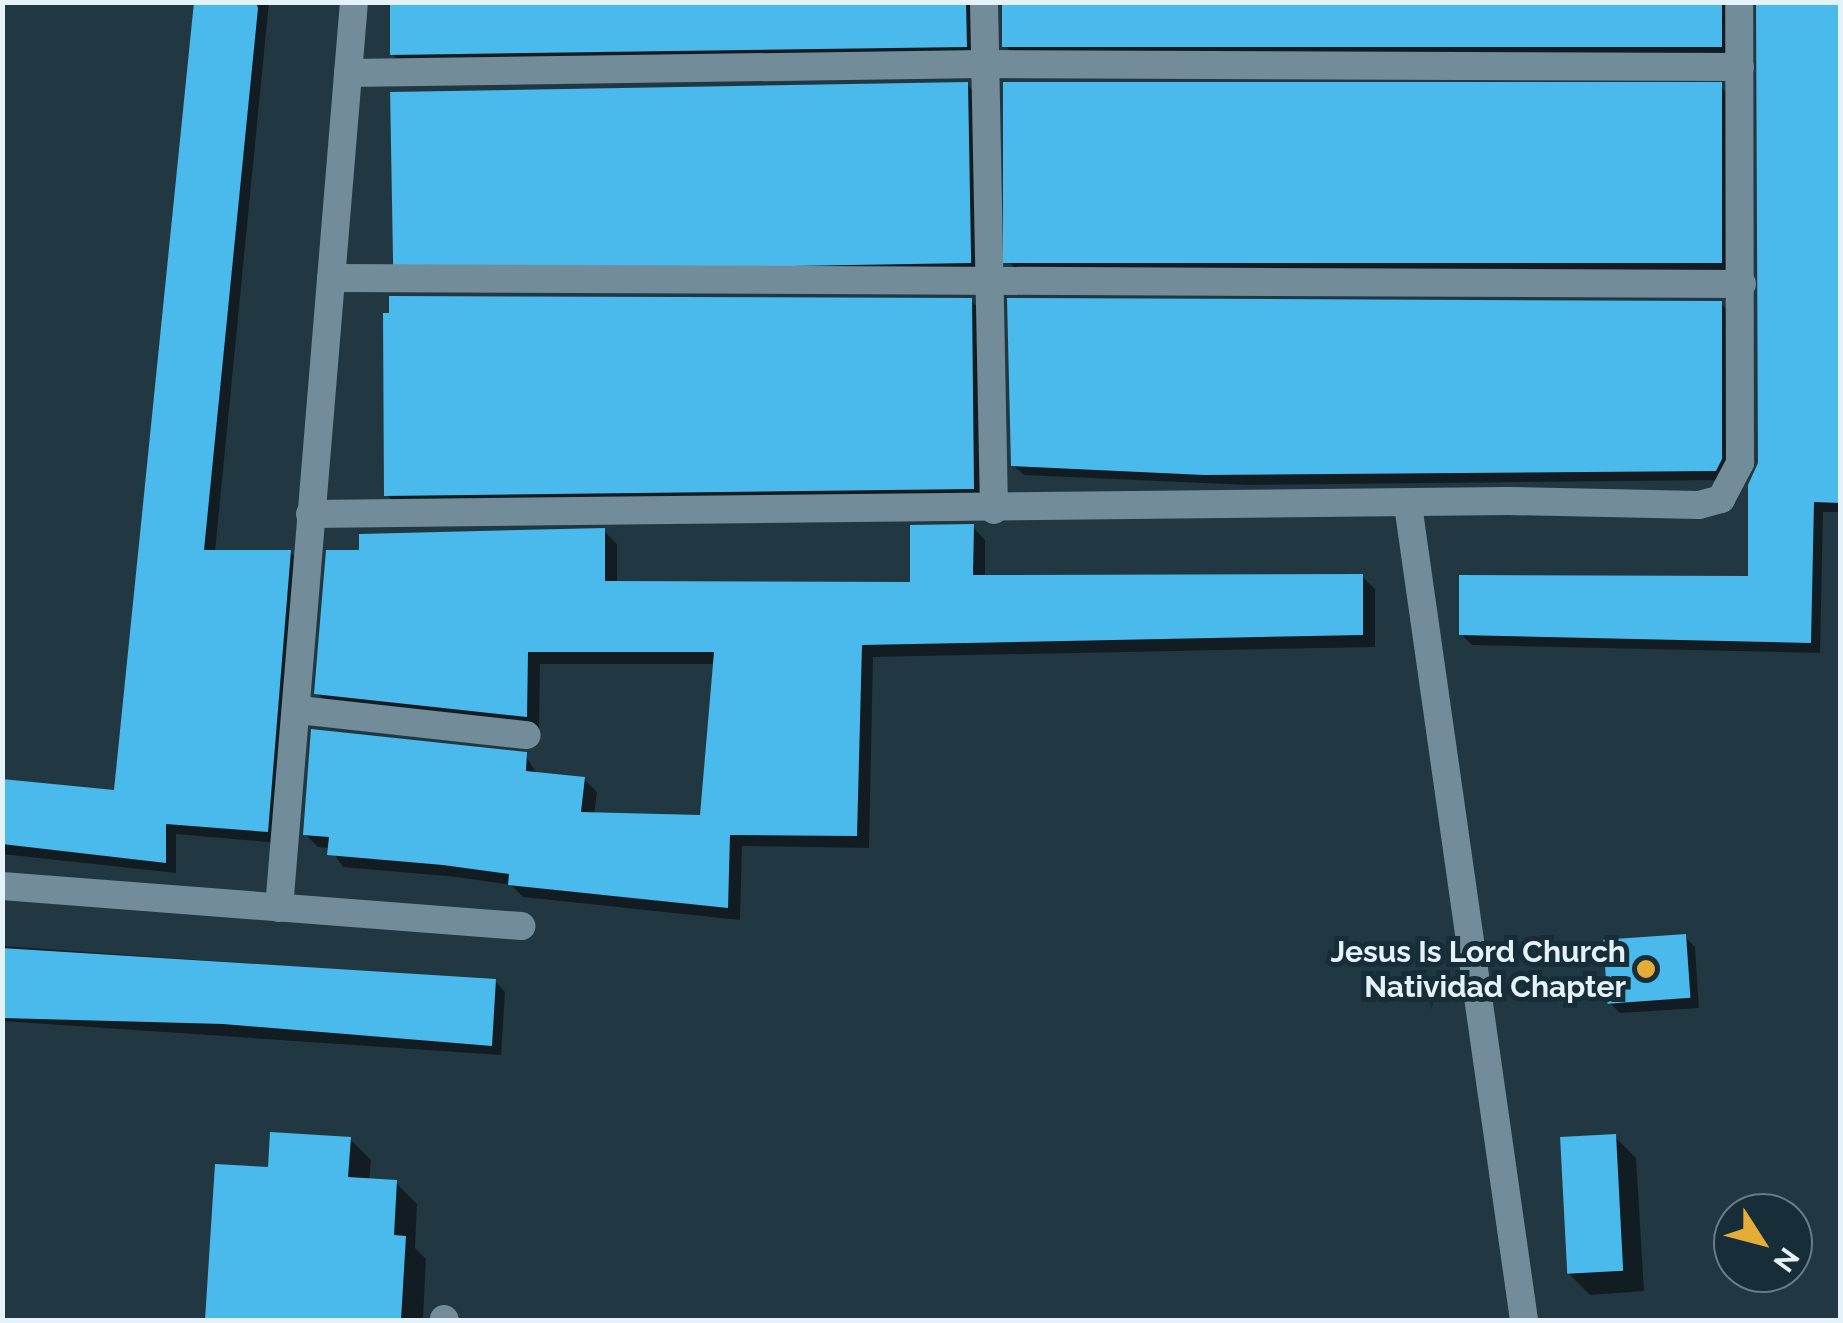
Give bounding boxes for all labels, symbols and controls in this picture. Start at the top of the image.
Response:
place label: Jesus Is Lord Church Natividad Chapter [1330,934,1626,1004]
marker: Jesus Is Lord Church Natividad Chapter [1635,958,1657,980]
north arrow [1713,1193,1813,1293]
text: N [1766,1241,1806,1278]

